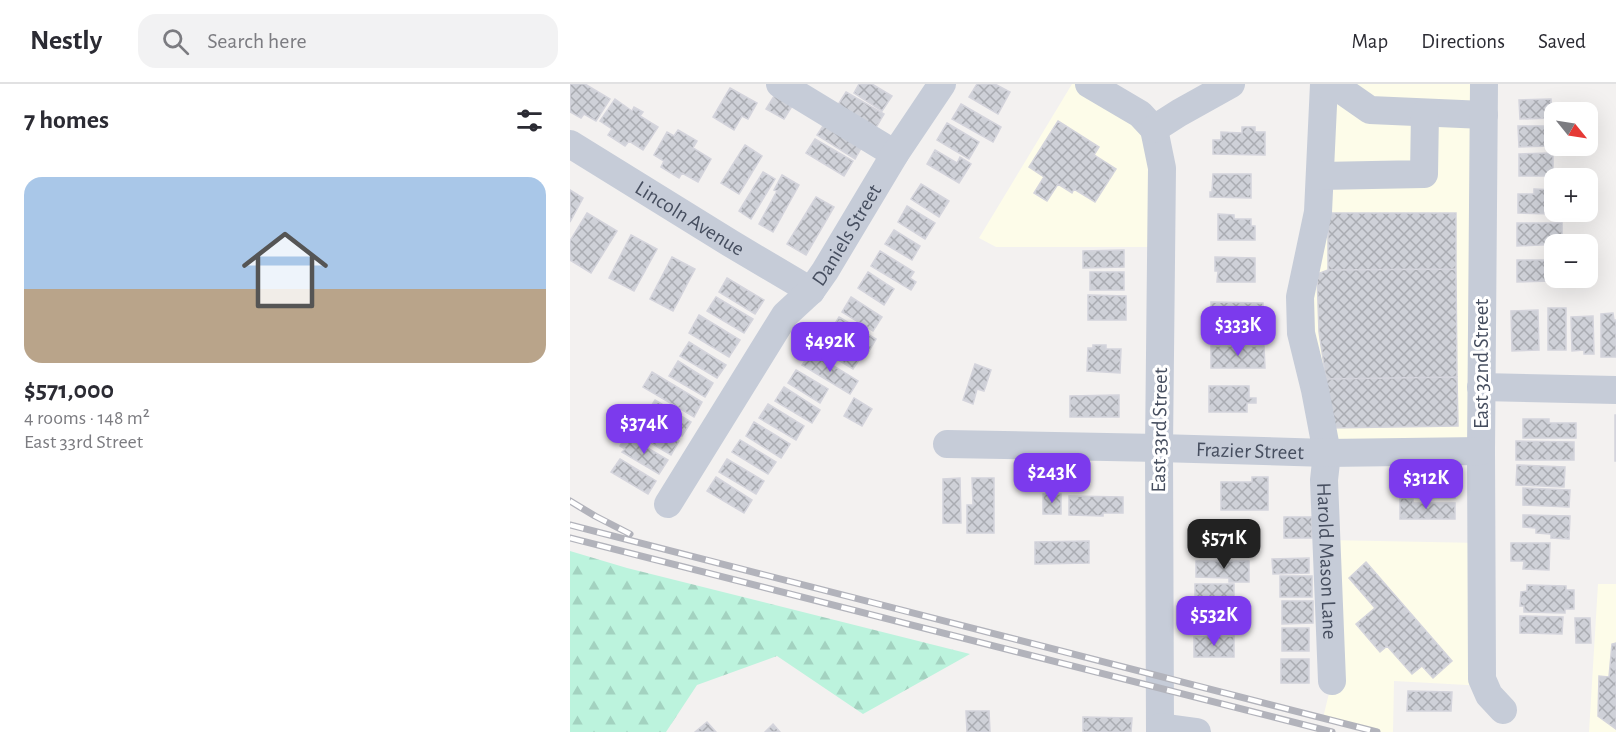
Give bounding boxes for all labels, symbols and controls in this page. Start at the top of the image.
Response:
search box [138,14,558,68]
icon: search [159,25,192,58]
text: Nestly [30,27,102,55]
text: Search here [207,30,307,52]
text: Map [1352,31,1388,52]
text: Directions [1421,31,1505,52]
text: Saved [1538,31,1586,52]
north arrow [1544,102,1598,156]
map controls [1544,102,1598,288]
icon: filters [513,104,546,137]
text: 7 homes [24,107,109,133]
button: + [1544,168,1598,222]
street label: Lincoln Avenue [631,177,748,260]
street label: Daniels Street [808,180,886,290]
icon: home [231,216,339,324]
button: − [1544,234,1598,288]
street label: East 32nd Street [1471,299,1492,429]
pin: $333K [1196,306,1280,357]
text: $333K [1215,315,1261,335]
pin: $492K [788,322,872,373]
text: $492K [805,331,855,351]
street label: East 33rd Street [1148,367,1171,493]
text: $571,000 [24,377,114,403]
pin: $374K [602,404,686,455]
text: 4 rooms · 148 m² [24,408,150,428]
text: $374K [620,413,668,433]
text: East 33rd Street [24,432,143,452]
street label: Frazier Street [1196,439,1304,463]
pin: $243K [1010,453,1094,504]
pin: $312K [1384,459,1468,510]
text: $243K [1028,462,1076,482]
text: $312K [1403,468,1449,488]
street label: Harold Mason Lane [1313,482,1340,640]
pin: $571K [1182,519,1266,570]
text: $571K [1201,528,1247,548]
pin: $532K [1172,596,1256,647]
text: $532K [1190,605,1238,625]

